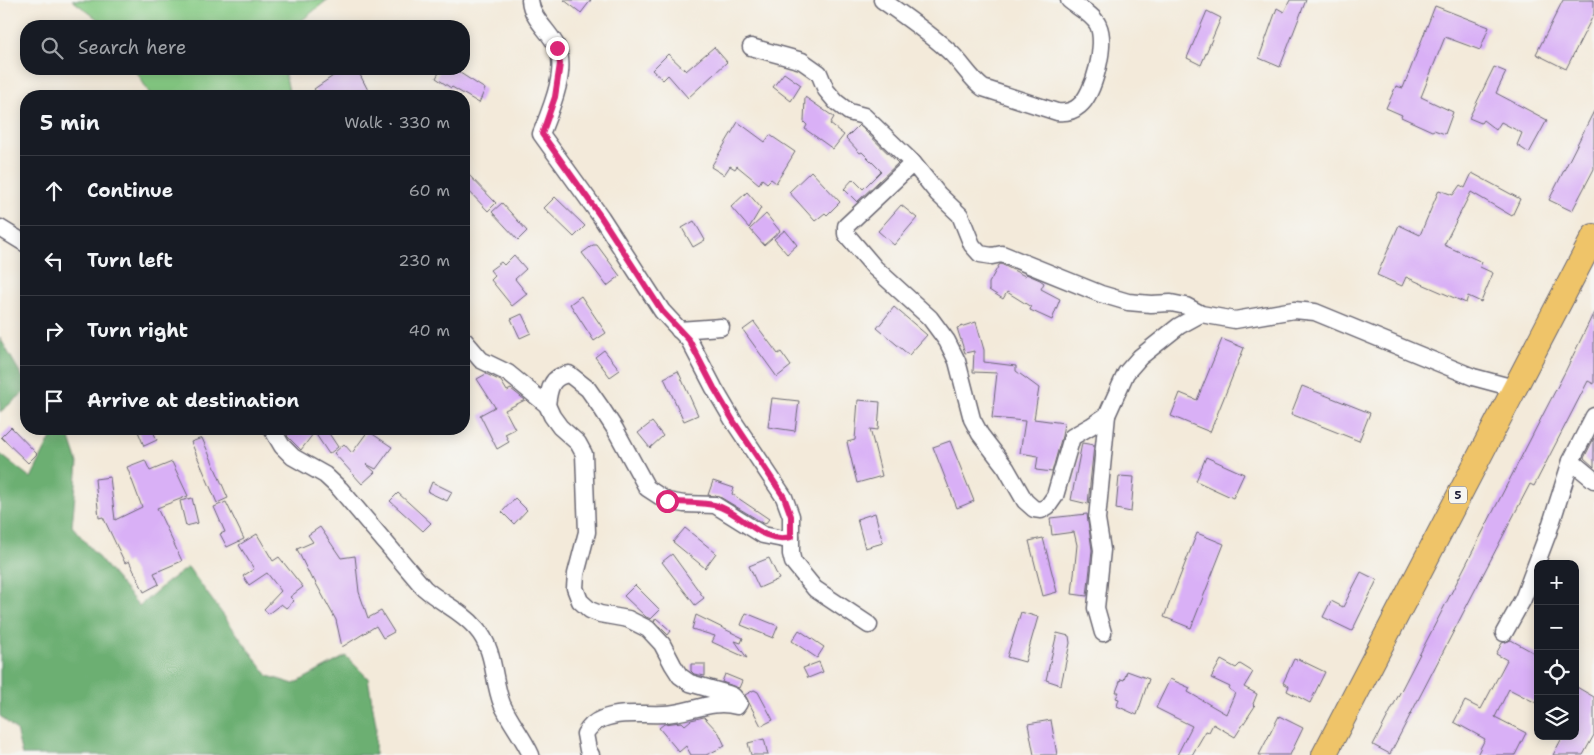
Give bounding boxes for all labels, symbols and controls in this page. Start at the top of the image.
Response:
search box [20,20,470,75]
icon: search [38,34,66,62]
text: Search here [78,35,187,60]
route end [546,37,569,60]
text: 5 min [40,109,100,137]
text: Walk · 330 m [344,112,450,133]
icon: ahead [40,177,68,205]
text: Continue [87,178,173,203]
text: 60 m [409,180,450,201]
icon: left [40,247,68,275]
text: Turn left [87,248,173,273]
text: 230 m [398,250,450,271]
icon: right [40,317,68,345]
text: Turn right [87,318,188,343]
text: 40 m [408,320,450,341]
icon: arrive [40,387,68,415]
text: Arrive at destination [87,388,299,413]
road number: 5 [1449,486,1467,504]
route start [656,490,679,513]
map controls [1534,560,1579,740]
button: + [1534,560,1579,605]
button: − [1534,605,1579,650]
button: locate [1534,650,1579,695]
button: layers [1534,695,1579,740]

